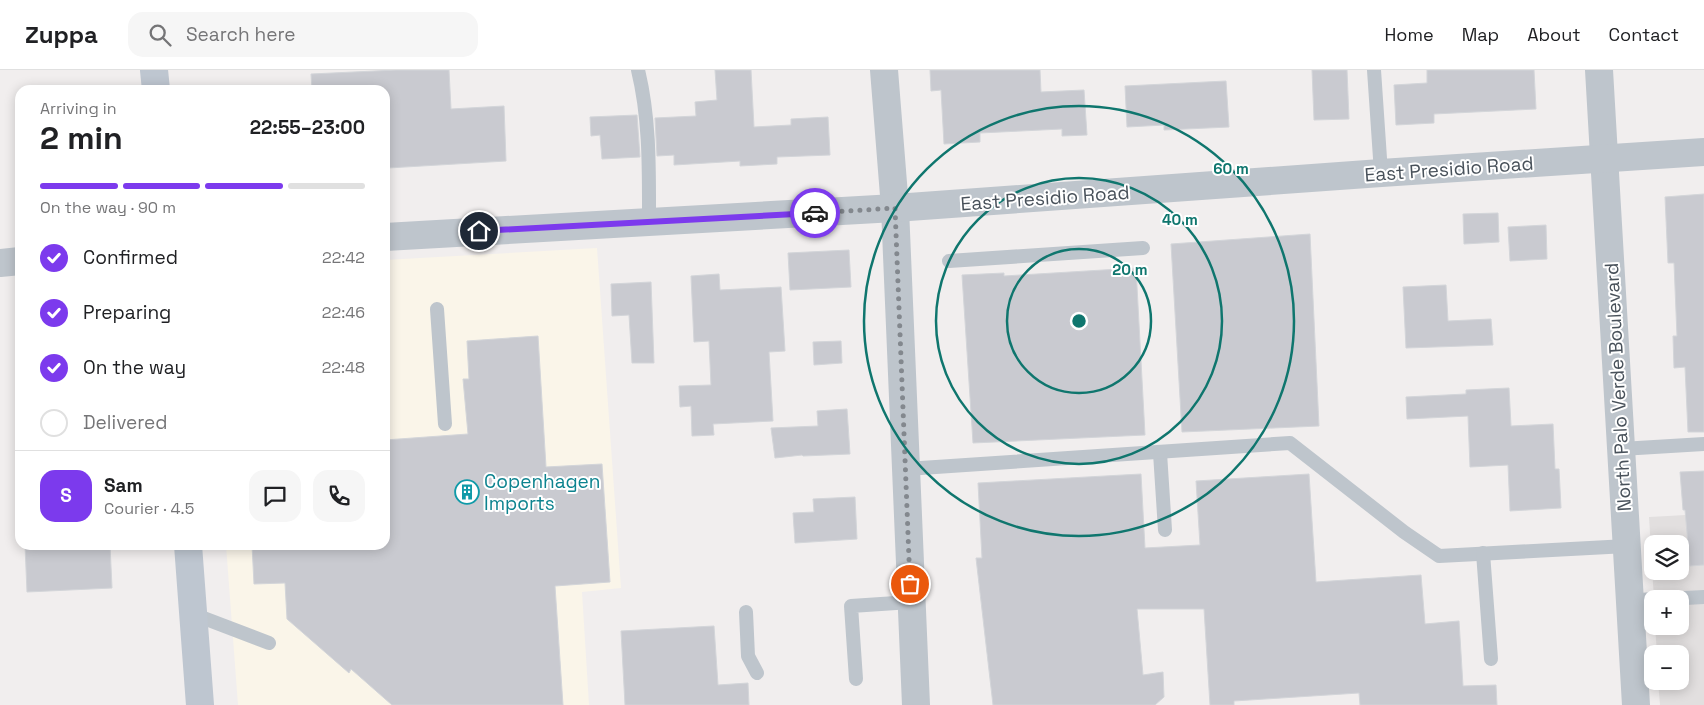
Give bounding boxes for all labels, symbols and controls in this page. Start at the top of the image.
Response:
search box [128,12,478,57]
text: Zuppa [25,19,98,50]
icon: search [146,21,174,49]
text: Search here [186,22,295,47]
text: Home [1385,23,1434,46]
text: Map [1462,23,1499,46]
text: About [1527,23,1581,46]
text: Contact [1609,23,1679,46]
text: Arriving in [40,98,117,119]
text: 22:55–23:00 [250,115,365,140]
text: 2 min [40,118,123,158]
street label: East Presidio Road [1364,151,1534,187]
text: 60 m [1213,159,1249,178]
street label: East Presidio Road [960,180,1130,216]
courier [790,188,840,238]
text: On the way · 90 m [40,197,176,218]
icon: car [801,199,829,227]
pin [458,210,500,252]
text: 40 m [1162,210,1198,229]
icon: home [465,217,493,245]
icon: check [40,244,68,272]
text: Confirmed [83,245,178,270]
text: 22:42 [322,247,365,268]
text: 20 m [1112,260,1148,279]
street label: North Palo Verde Boulevard [1599,262,1637,512]
icon: check [40,299,68,327]
text: Preparing [83,300,171,325]
text: 22:46 [322,302,365,323]
centre of rings [1070,312,1088,330]
icon: check [40,354,68,382]
text: On the way [83,355,186,380]
text: 22:48 [322,357,365,378]
text: Delivered [83,410,168,435]
place label: Copenhagen Imports [484,469,600,516]
button: chat [249,470,301,522]
button: phone [313,470,365,522]
text: Sam [104,473,143,498]
building icon: Copenhagen Imports [454,479,480,505]
text: S [60,483,72,508]
text: Courier · 4.5 [104,498,194,519]
map controls [1644,535,1689,690]
button: layers [1644,535,1689,580]
pin [889,563,931,605]
icon: bag [896,570,924,598]
button: + [1644,590,1689,635]
button: − [1644,645,1689,690]

